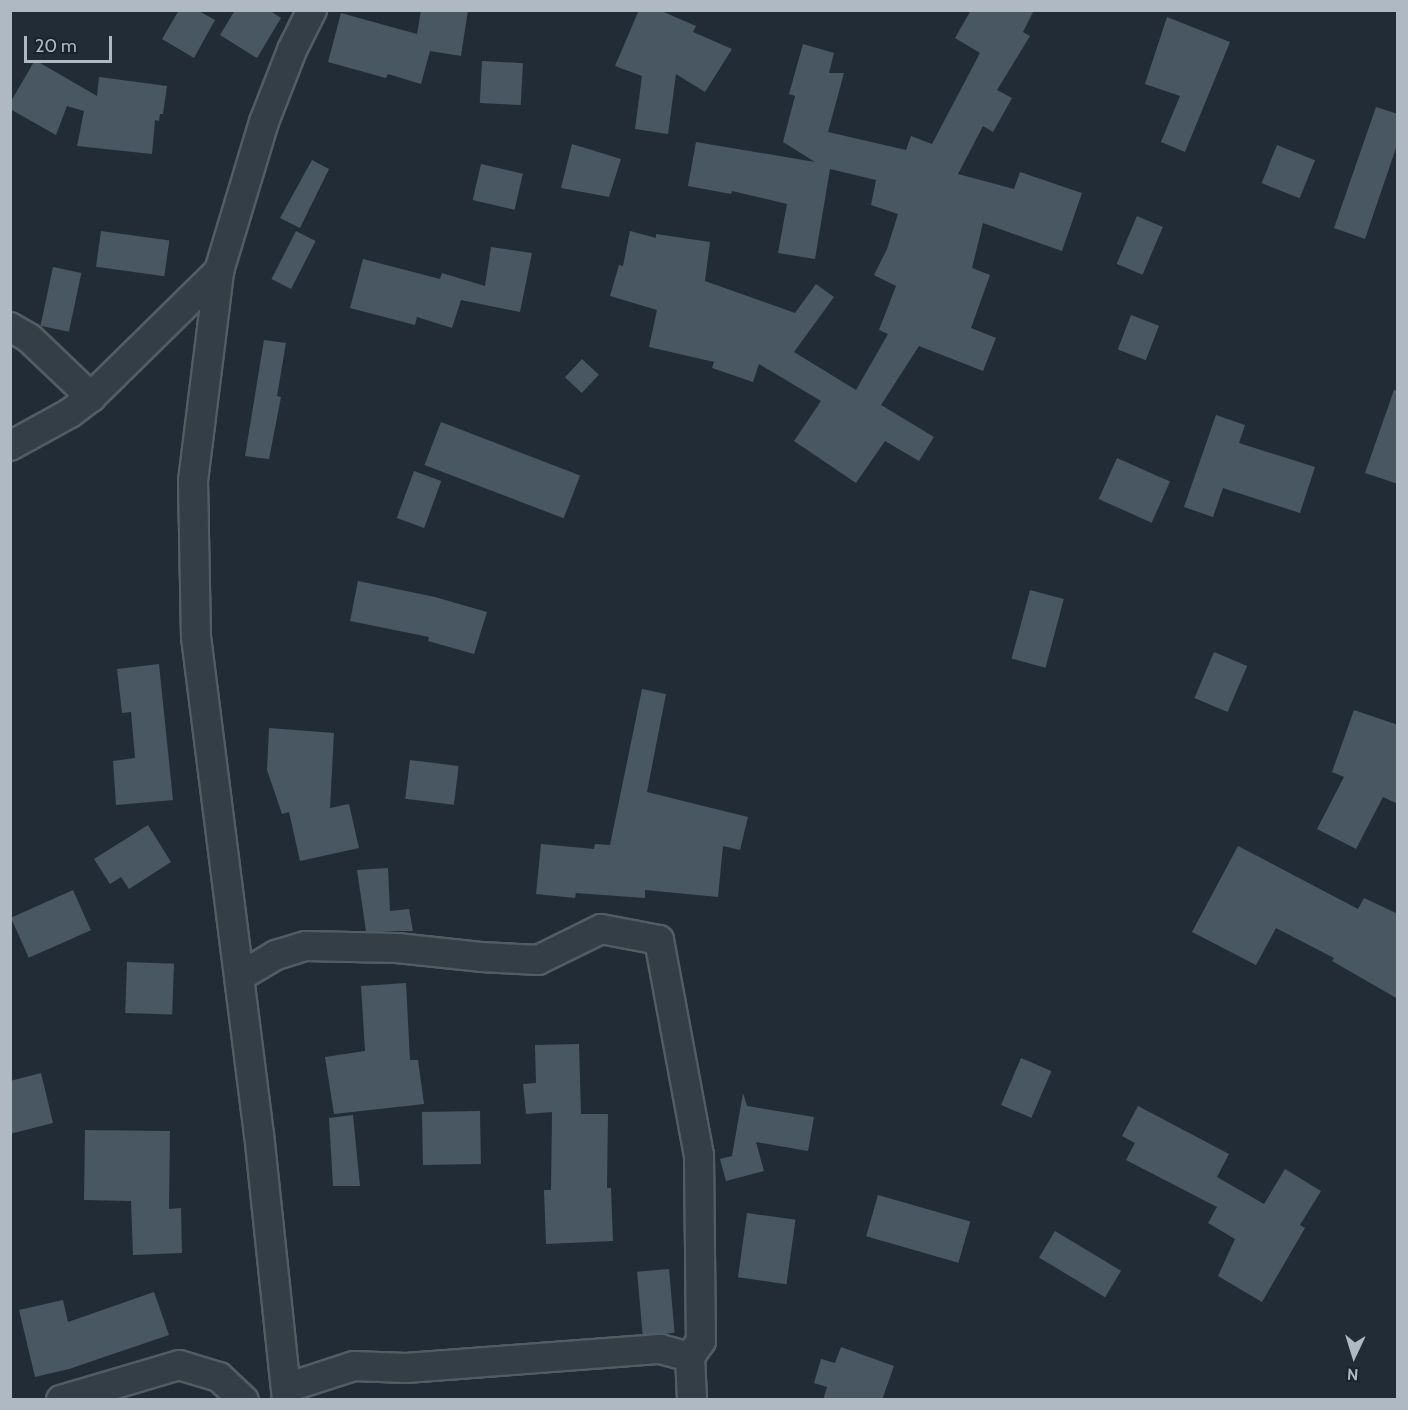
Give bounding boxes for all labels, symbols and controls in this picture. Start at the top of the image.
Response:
scale bar [27,24,116,62]
text: 20 m [35,35,77,57]
north arrow [1324,1326,1384,1386]
text: N [1346,1365,1359,1384]

